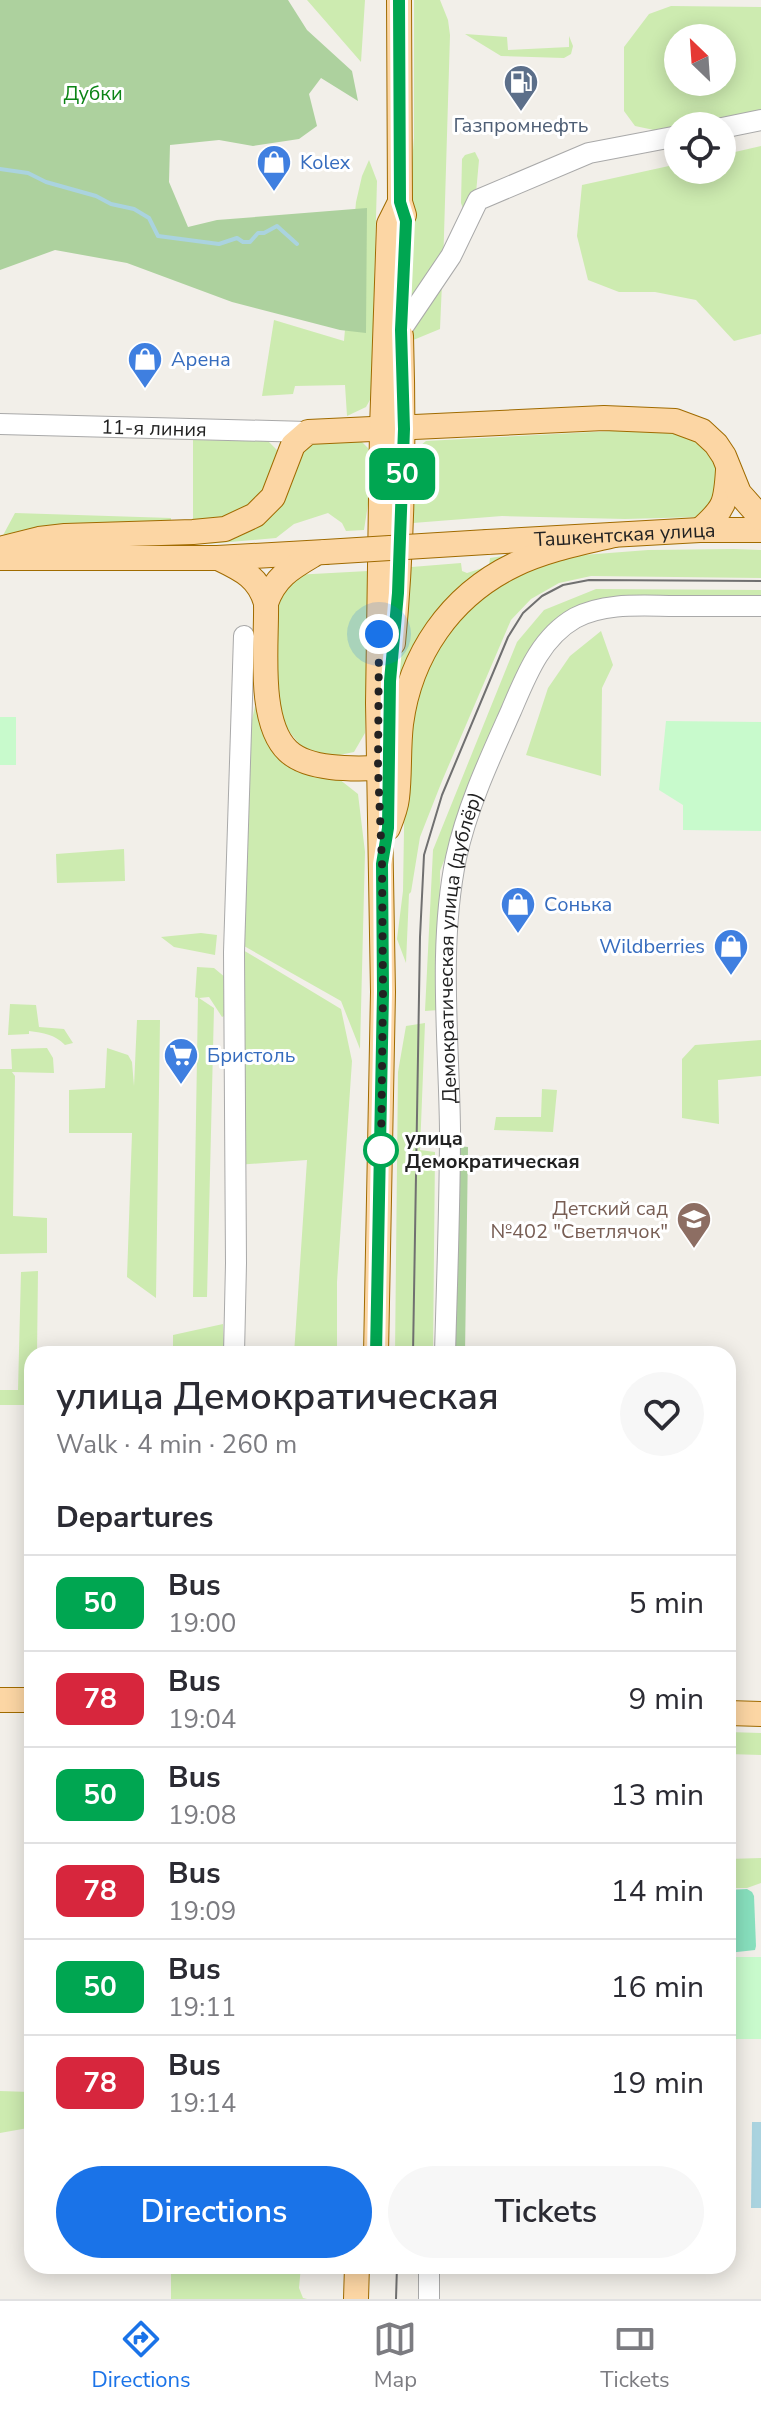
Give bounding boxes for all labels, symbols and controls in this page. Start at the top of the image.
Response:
north arrow [664,24,736,96]
map controls [664,24,736,184]
fuel station icon: Газпромнефть [502,63,540,113]
park label: Дубки [63,80,123,107]
place label: Газпромнефть [454,112,588,139]
button: locate [664,112,736,184]
shop icon: Kolex [255,143,293,193]
place label: Kolex [300,149,351,176]
shop icon: Арена [126,340,164,390]
place label: Арена [171,346,231,373]
street label: 11-я линия [101,414,207,443]
line badge: 50 [366,448,438,500]
text: 50 [385,455,419,493]
street label: Ташкентская улица [533,517,716,553]
your location [359,614,399,654]
street label: Демократическая улица (дублёр) [433,788,489,1104]
shop icon: Сонька [499,885,537,935]
place label: Сонька [544,891,612,918]
shop icon: Wildberries [712,927,750,977]
place label: Wildberries [599,933,705,960]
supermarket icon: Бристоль [162,1036,200,1086]
place label: Бристоль [207,1042,295,1069]
place label: улица Демократическая [405,1125,580,1175]
marker: улица Демократическая [364,1133,398,1167]
place label: Детский сад №402 "Светлячок" [490,1195,668,1245]
school or university icon: Детский сад №402 "Светлячок" [675,1200,713,1250]
text: улица Демократическая [56,1371,499,1422]
button: heart [620,1372,704,1456]
text: Walk · 4 min · 260 m [56,1427,297,1462]
text: Departures [56,1497,213,1538]
text: Bus [168,1565,221,1606]
text: 5 min [629,1583,704,1624]
text: 50 [83,1584,117,1622]
text: 19:00 [168,1606,236,1641]
text: Bus [168,1661,221,1702]
text: 9 min [629,1679,704,1720]
text: 78 [83,1680,117,1718]
text: 19:04 [168,1702,236,1737]
text: Bus [168,1757,221,1798]
text: 13 min [611,1775,704,1816]
text: 50 [83,1776,117,1814]
text: 19:08 [168,1798,236,1833]
text: Bus [168,1853,221,1894]
text: 14 min [611,1871,704,1912]
text: 78 [83,1872,117,1910]
text: 19:09 [168,1894,236,1929]
text: Bus [168,1949,221,1990]
text: 16 min [611,1967,704,2008]
text: 50 [83,1968,117,2006]
text: 19:11 [168,1990,236,2025]
text: Bus [168,2045,221,2086]
text: 19 min [611,2063,704,2104]
text: 78 [83,2064,117,2102]
text: 19:14 [168,2086,236,2121]
button: Directions [56,2166,372,2258]
button: Tickets [388,2166,704,2258]
tab: Directions [91,2317,191,2395]
tab: Map [373,2317,417,2395]
tab: Tickets [600,2317,670,2395]

